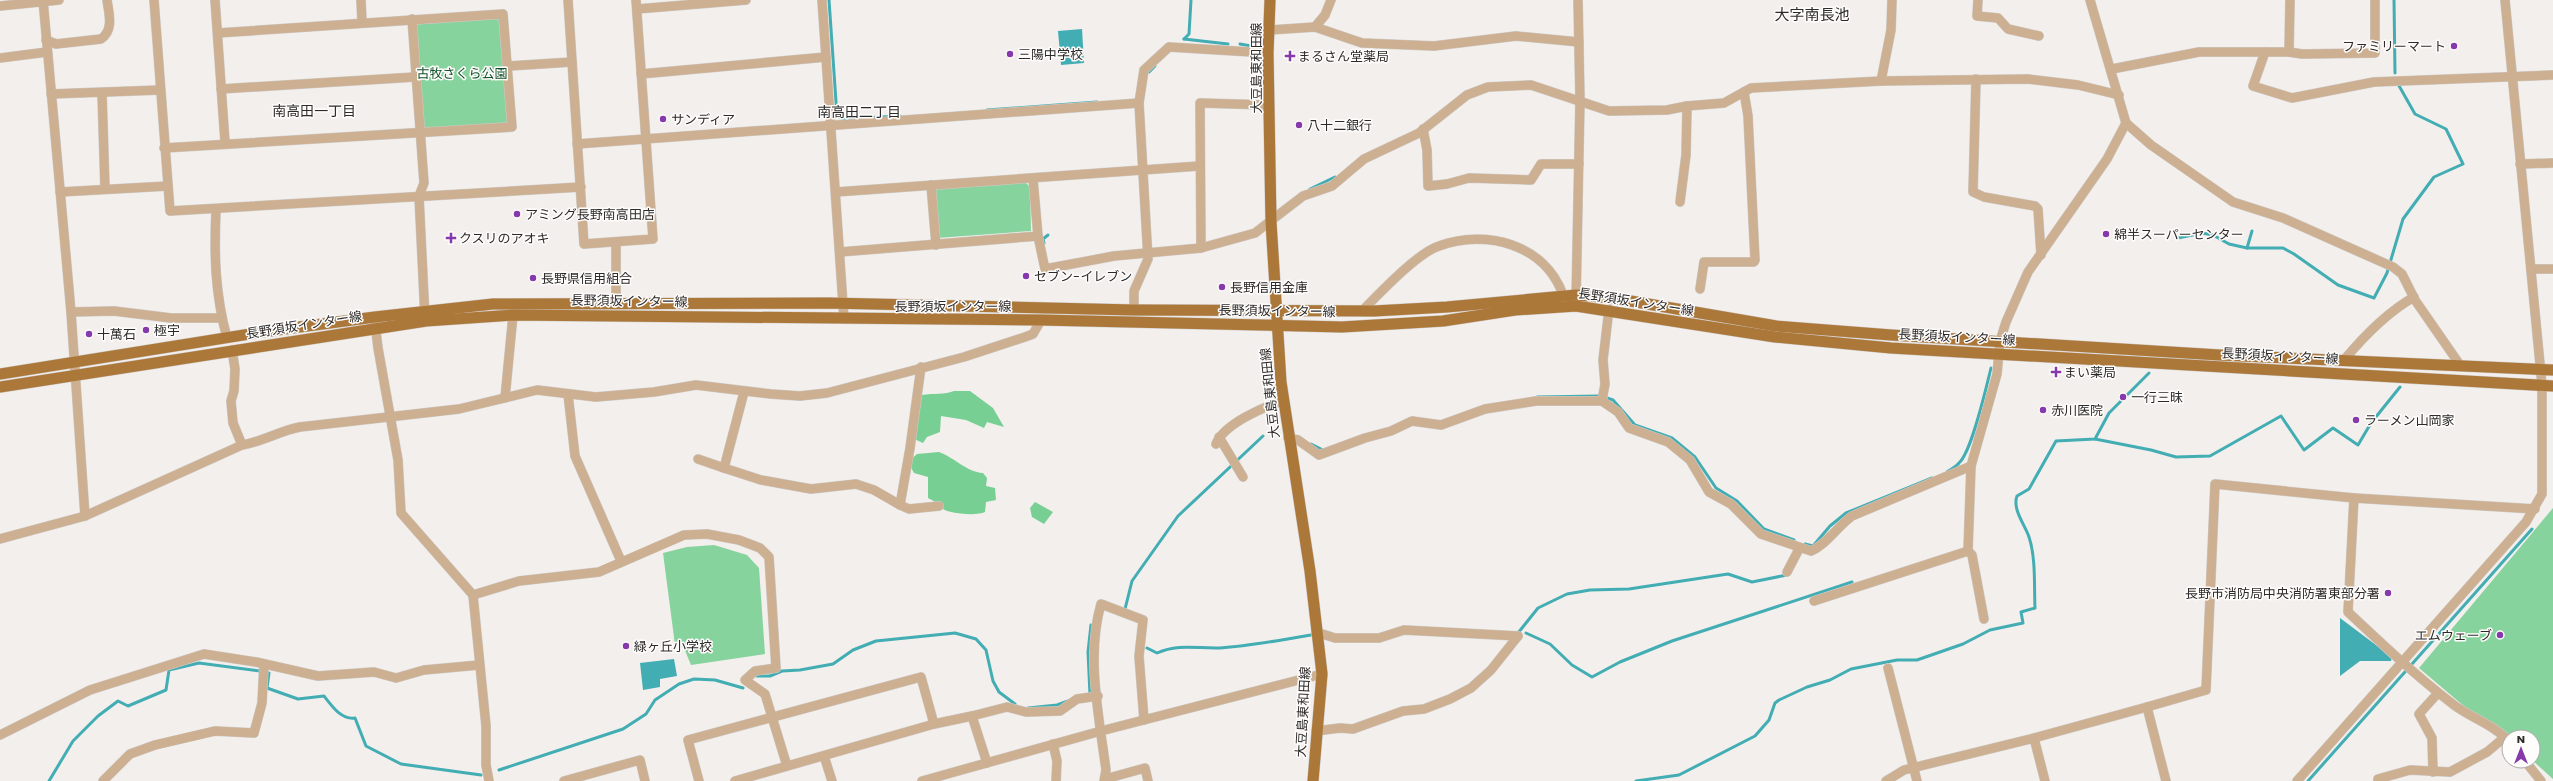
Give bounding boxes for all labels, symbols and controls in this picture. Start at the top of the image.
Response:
district label: 大字南長池 [1774,4,1850,25]
street label: 大豆島東和田線 [1247,22,1266,114]
place label: ファミリーマート [2342,37,2446,56]
marker: ファミリーマート [2449,41,2459,51]
place label: 三陽中学校 [1018,45,1083,64]
place label: まるさん堂薬局 [1298,47,1389,66]
marker: 三陽中学校 [1005,49,1015,59]
marker: まるさん堂薬局 [1285,51,1295,61]
park label: 古牧さくら公園 [416,64,508,83]
district label: 南高田一丁目 [272,101,356,121]
district label: 南高田二丁目 [817,102,901,122]
place label: サンディア [671,110,735,129]
marker: サンディア [658,114,668,124]
place label: 八十二銀行 [1307,116,1372,135]
marker: 八十二銀行 [1294,120,1304,130]
place label: アミング長野南高田店 [525,205,655,224]
marker: アミング長野南高田店 [512,209,522,219]
place label: 綿半スーパーセンター [2114,225,2244,244]
place label: クスリのアオキ [459,229,550,248]
marker: 綿半スーパーセンター [2101,229,2111,239]
marker: クスリのアオキ [446,233,456,243]
place label: セブン-イレブン [1034,267,1132,286]
place label: 長野県信用組合 [541,269,632,288]
marker: セブン-イレブン [1021,271,1031,281]
marker: 長野県信用組合 [528,273,538,283]
place label: 長野信用金庫 [1230,278,1308,297]
marker: 長野信用金庫 [1217,282,1227,292]
street label: 長野須坂インター線 [1577,283,1695,321]
street label: 長野須坂インター線 [570,290,688,312]
street label: 長野須坂インター線 [894,297,1012,316]
street label: 長野須坂インター線 [1218,300,1336,322]
street label: 長野須坂インター線 [245,306,363,344]
place label: 極宇 [154,321,180,340]
street label: 長野須坂インター線 [1898,324,2016,350]
place label: 十萬石 [97,325,136,344]
marker: 極宇 [141,325,151,335]
marker: 十萬石 [84,329,94,339]
street label: 長野須坂インター線 [2221,343,2339,369]
street label: 大豆島東和田線 [1256,347,1284,439]
place label: まい薬局 [2064,363,2116,382]
marker: まい薬局 [2051,367,2061,377]
place label: 一行三昧 [2131,388,2183,407]
marker: 一行三昧 [2118,392,2128,402]
place label: 赤川医院 [2051,401,2103,420]
marker: 赤川医院 [2038,405,2048,415]
place label: ラーメン山岡家 [2364,411,2454,430]
marker: ラーメン山岡家 [2351,415,2361,425]
place label: 長野市消防局中央消防署東部分署 [2185,584,2380,603]
marker: 長野市消防局中央消防署東部分署 [2383,588,2393,598]
place label: エムウェーブ [2415,626,2492,645]
marker: エムウェーブ [2495,630,2505,640]
place label: 緑ヶ丘小学校 [634,637,712,656]
marker: 緑ヶ丘小学校 [621,641,631,651]
street label: 大豆島東和田線 [1291,666,1315,758]
north arrow [2501,729,2541,769]
text: N [2517,731,2525,747]

